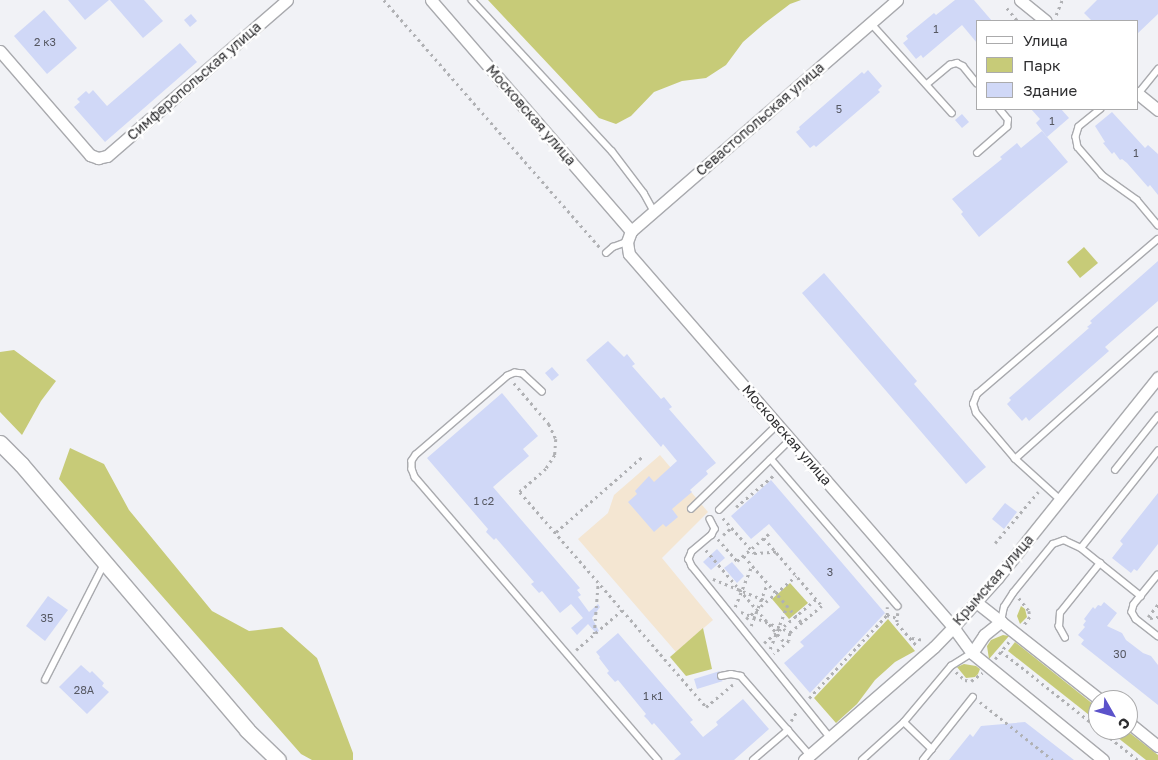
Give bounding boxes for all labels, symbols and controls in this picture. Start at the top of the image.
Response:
street label: Симферопольская улица [124,18,264,144]
legend [976,20,1138,110]
house number: 1 [933,22,939,36]
text: Улица [1023,31,1068,49]
house number: 2 к3 [34,35,56,49]
text: Парк [1023,56,1061,74]
street label: Севастопольская улица [692,59,828,179]
street label: Московская улица [483,61,579,169]
text: Здание [1023,81,1077,99]
house number: 5 [836,102,842,116]
house number: 1 [1049,114,1055,128]
house number: 1 [1133,146,1139,160]
street label: Московская улица [739,381,835,489]
house number: 1 с2 [474,494,494,508]
street label: Крымская улица [949,531,1037,629]
house number: 3 [827,565,833,579]
house number: 35 [41,611,53,625]
house number: 30 [1113,647,1127,661]
house number: 28А [74,683,94,697]
house number: 1 к1 [643,689,663,703]
north arrow [1088,690,1138,740]
text: С [1115,715,1134,733]

